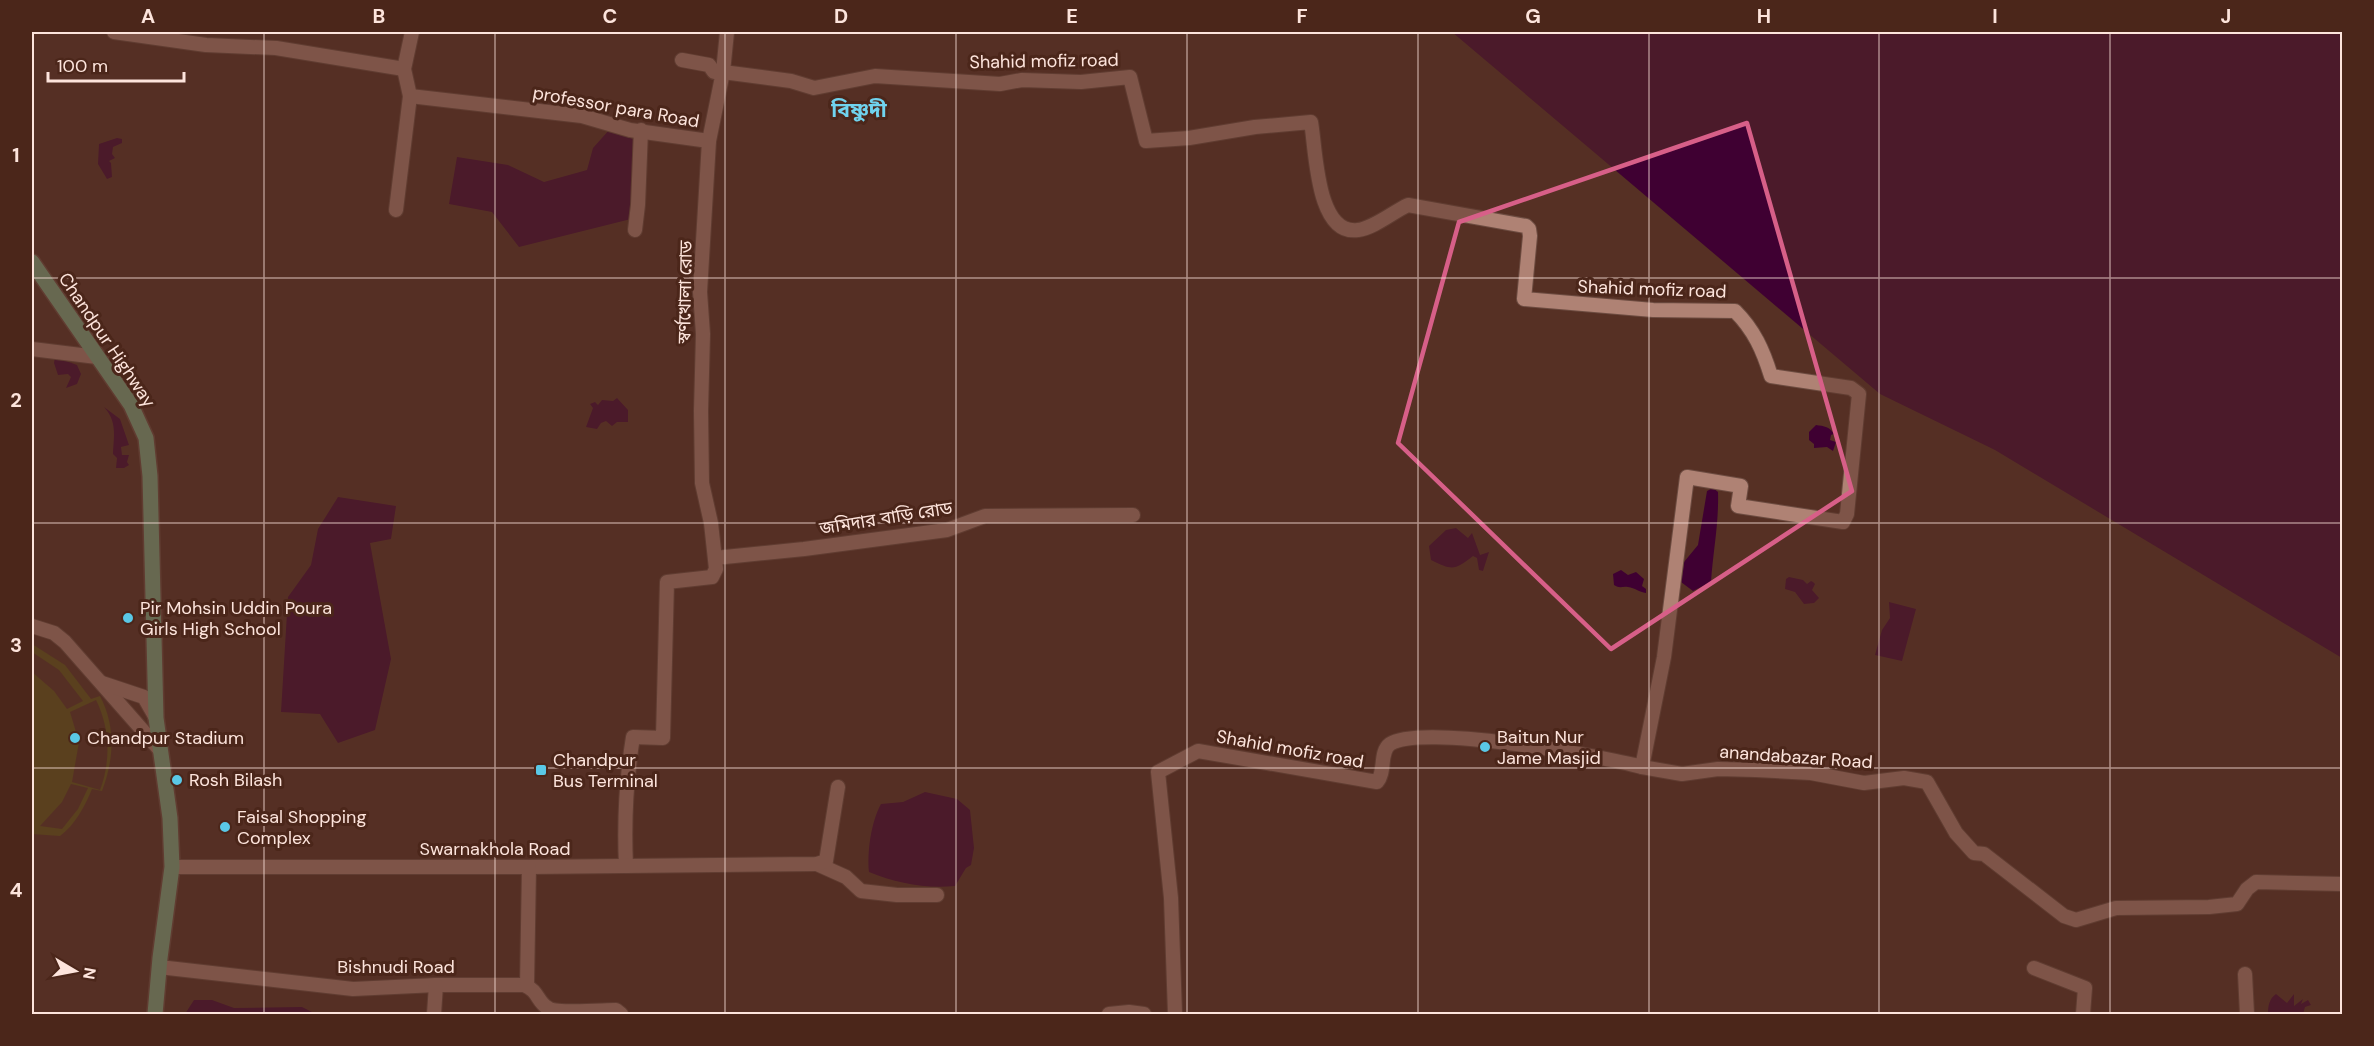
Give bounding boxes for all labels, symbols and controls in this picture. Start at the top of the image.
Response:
text: A [141,3,155,29]
text: B [373,3,385,29]
text: C [603,3,617,29]
text: D [834,3,848,29]
text: E [1066,3,1078,29]
text: F [1296,3,1308,29]
text: G [1525,3,1541,29]
text: H [1757,3,1771,29]
text: I [1992,3,1998,29]
text: J [2221,3,2231,29]
scale bar [48,45,184,83]
street label: Shahid mofiz road [969,48,1119,74]
text: 100 m [57,54,108,78]
street label: professor para Road [531,81,701,133]
district label: বিষ্ণুদী [830,96,888,124]
text: 1 [12,142,20,168]
street label: স্বর্ণখোলা রোড [672,240,698,345]
street label: Chandpur Highway [53,268,161,412]
street label: Shahid mofiz road [1577,274,1727,304]
text: 2 [10,387,22,413]
street label: জমিদার বাড়ি রোড [817,496,954,541]
place label: Pir Mohsin Uddin Poura Girls High School [140,596,332,641]
marker: Pir Mohsin Uddin Poura Girls High School [121,611,135,625]
text: 3 [10,632,22,658]
street label: Shahid mofiz road [1214,724,1366,774]
place label: Baitun Nur Jame Masjid [1497,725,1601,770]
place label: Chandpur Stadium [87,726,244,750]
marker: Chandpur Stadium [68,731,82,745]
marker: Baitun Nur Jame Masjid [1478,740,1492,754]
street label: anandabazar Road [1718,740,1874,774]
place label: Chandpur Bus Terminal [553,748,658,793]
marker: Chandpur Bus Terminal [534,763,548,777]
place label: Rosh Bilash [189,768,282,792]
marker: Rosh Bilash [170,773,184,787]
place label: Faisal Shopping Complex [237,805,366,850]
marker: Faisal Shopping Complex [218,820,232,834]
street label: Swarnakhola Road [419,837,571,861]
text: 4 [10,877,23,903]
north arrow [45,941,105,1001]
street label: Bishnudi Road [337,955,455,979]
text: N [78,966,101,981]

